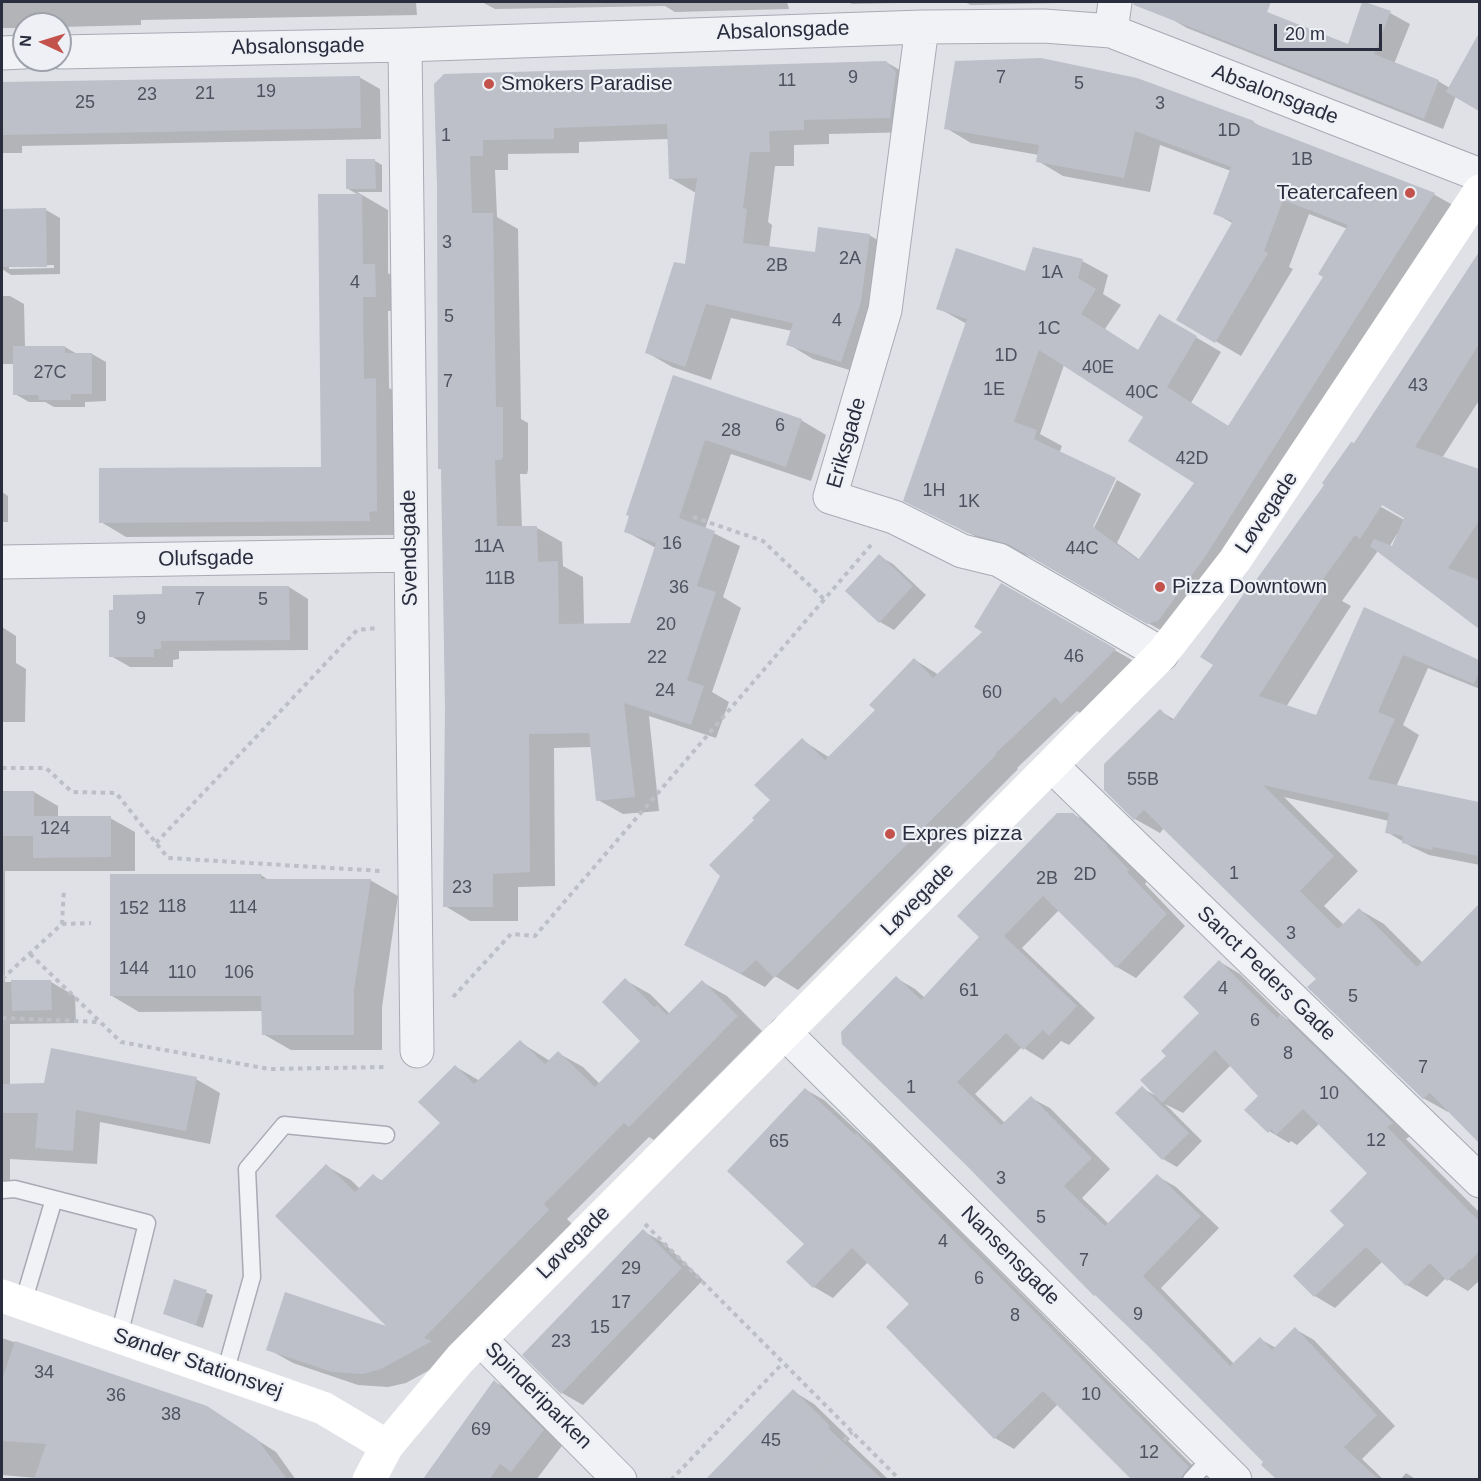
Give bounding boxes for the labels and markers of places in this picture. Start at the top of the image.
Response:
place label: Smokers Paradise [501,71,673,97]
marker: Smokers Paradise [482,77,496,91]
place label: Teatercafeen [1277,180,1398,206]
marker: Teatercafeen [1403,186,1417,200]
place label: Pizza Downtown [1172,574,1327,600]
marker: Pizza Downtown [1153,580,1167,594]
place label: Expres pizza [902,821,1022,847]
marker: Expres pizza [883,827,897,841]

